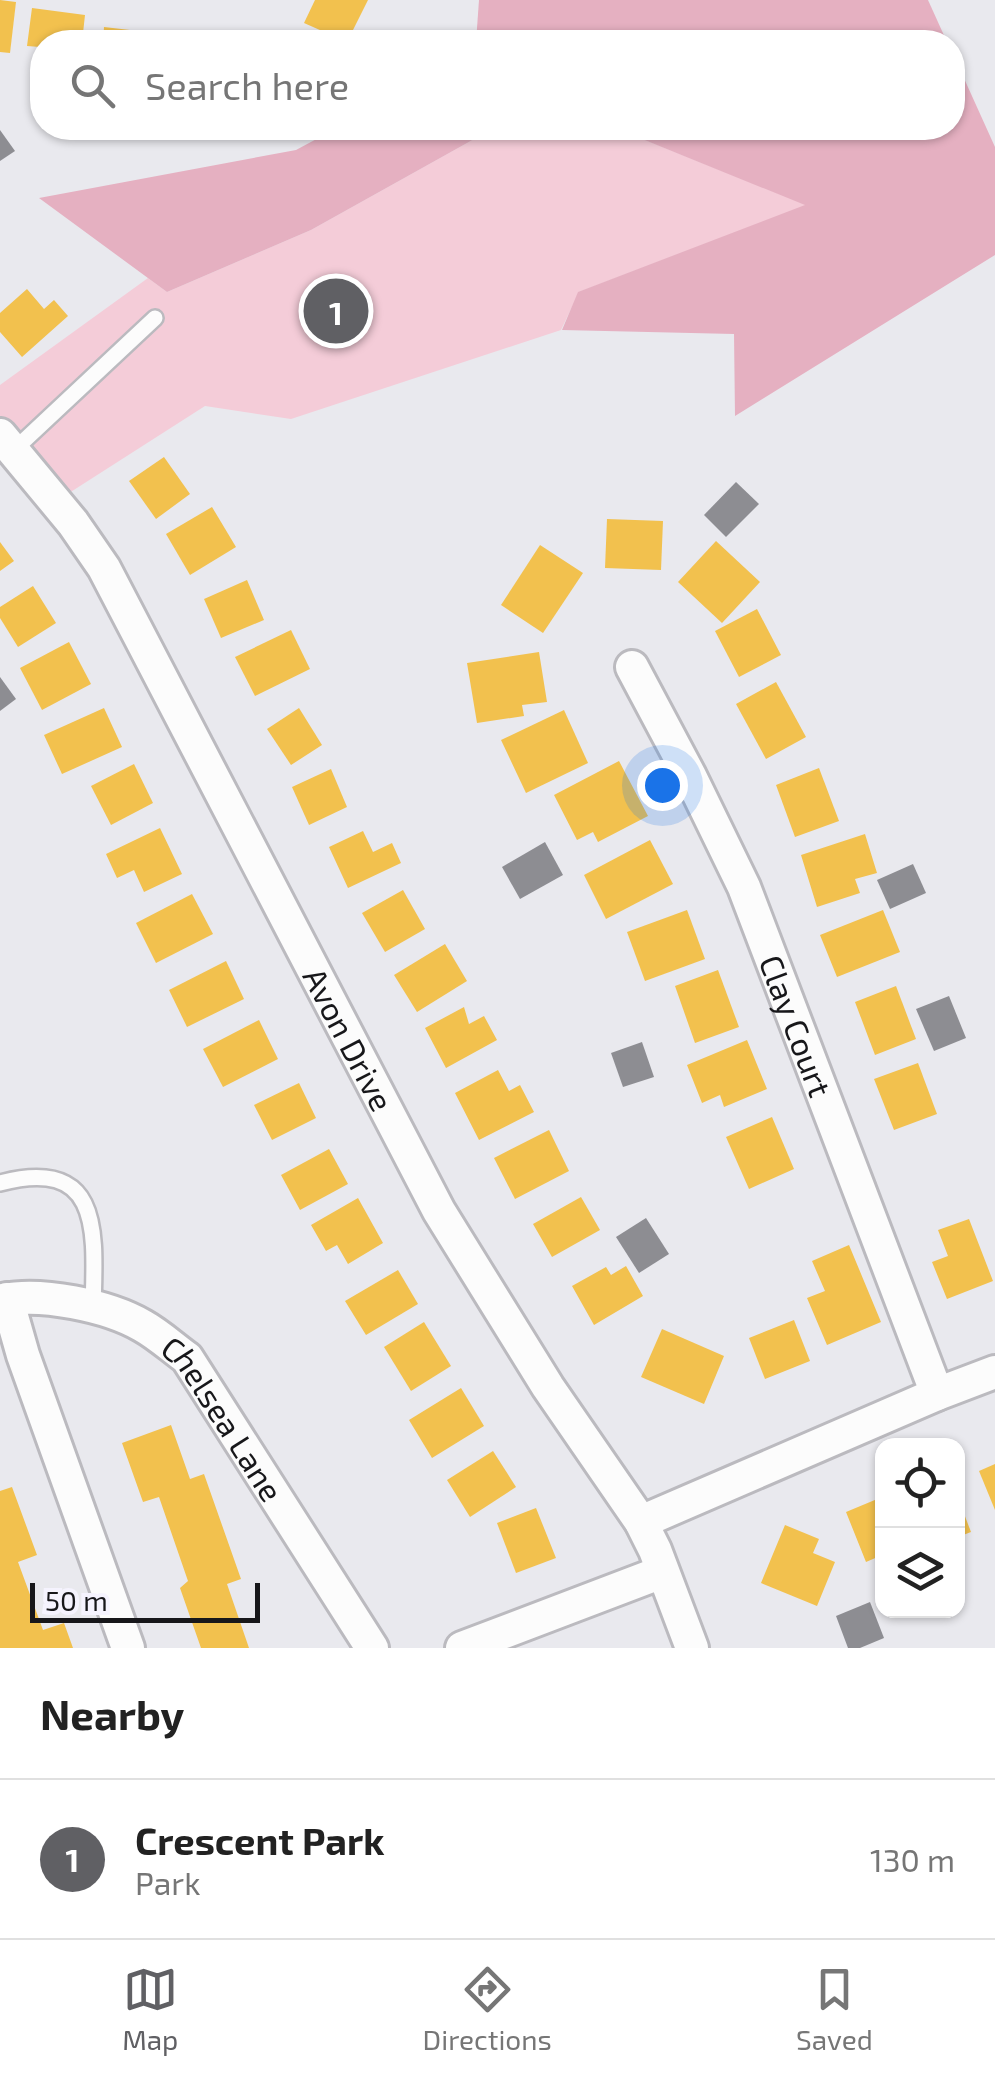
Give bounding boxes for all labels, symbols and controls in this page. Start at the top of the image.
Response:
search box [30,30,965,140]
icon: search [65,58,120,113]
text: Search here [145,62,349,108]
pin: 1 [304,274,368,348]
your location [637,760,688,811]
street label: Clay Court [753,949,841,1102]
street label: Avon Drive [296,961,402,1117]
street label: Chelsea Lane [155,1327,292,1508]
map controls [875,1438,965,1618]
button: locate [875,1438,965,1528]
button: layers [875,1528,965,1618]
scale bar [30,1578,260,1622]
text: 50 m [45,1583,108,1617]
text: Nearby [40,1688,184,1738]
text: Crescent Park [135,1817,384,1863]
text: 1 [66,1840,79,1878]
text: 130 m [870,1840,955,1878]
text: Park [135,1863,200,1901]
tab: Map [122,1962,178,2056]
tab: Directions [423,1962,552,2056]
tab: Saved [796,1962,873,2056]

